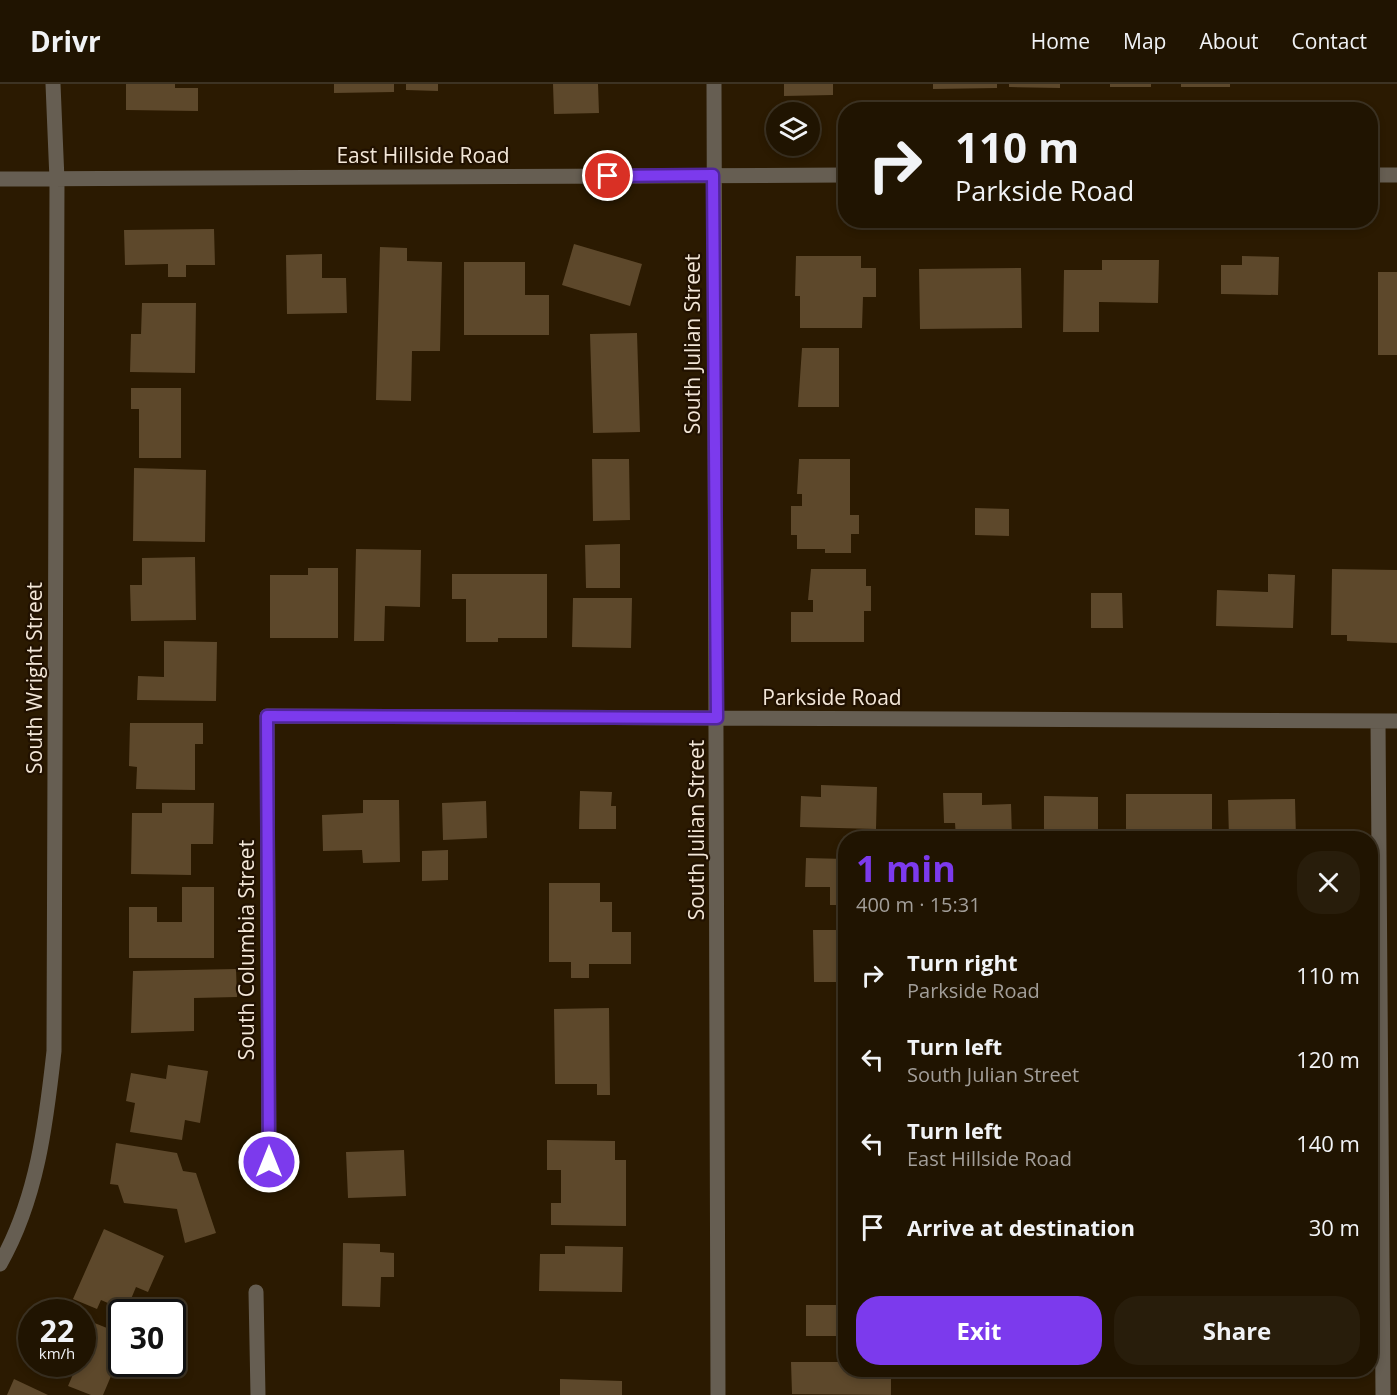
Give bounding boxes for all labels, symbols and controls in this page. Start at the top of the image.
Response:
text: Drivr [30,22,101,60]
text: Home [1031,27,1090,55]
text: Map [1123,27,1166,55]
text: About [1199,27,1259,55]
text: Contact [1292,27,1367,55]
map controls [766,102,820,156]
button: layers [766,102,820,156]
text: 110 m [955,118,1079,175]
icon: right [856,126,934,204]
street label: East Hillside Road [336,141,510,169]
pin [582,150,633,201]
icon: arrive [591,159,624,192]
text: Parkside Road [955,172,1134,209]
street label: South Julian Street [678,254,706,434]
street label: South Wright Street [20,582,48,774]
street label: Parkside Road [762,683,902,711]
street label: South Julian Street [682,740,710,920]
street label: South Columbia Street [232,840,260,1060]
text: 1 min [856,844,956,893]
button: close [1297,851,1360,914]
text: 400 m · 15:31 [856,891,981,918]
text: Turn right [907,947,1018,977]
icon: right [856,959,889,992]
text: 110 m [1296,960,1360,990]
text: Parkside Road [907,977,1040,1004]
text: Turn left [907,1031,1002,1061]
icon: left [856,1043,889,1076]
text: 120 m [1296,1044,1360,1074]
text: South Julian Street [907,1061,1079,1088]
text: Turn left [907,1115,1002,1145]
icon: left [856,1127,889,1160]
text: 140 m [1296,1128,1360,1158]
position arrow [237,1130,301,1194]
text: East Hillside Road [907,1145,1072,1172]
icon: arrive [856,1211,889,1244]
text: Arrive at destination [907,1212,1135,1242]
text: 30 m [1309,1212,1360,1242]
button: Exit [856,1296,1102,1365]
button: Share [1114,1296,1360,1365]
speed limit sign: 30 [108,1299,186,1377]
text: 22 [40,1310,74,1351]
text: km/h [39,1343,75,1363]

